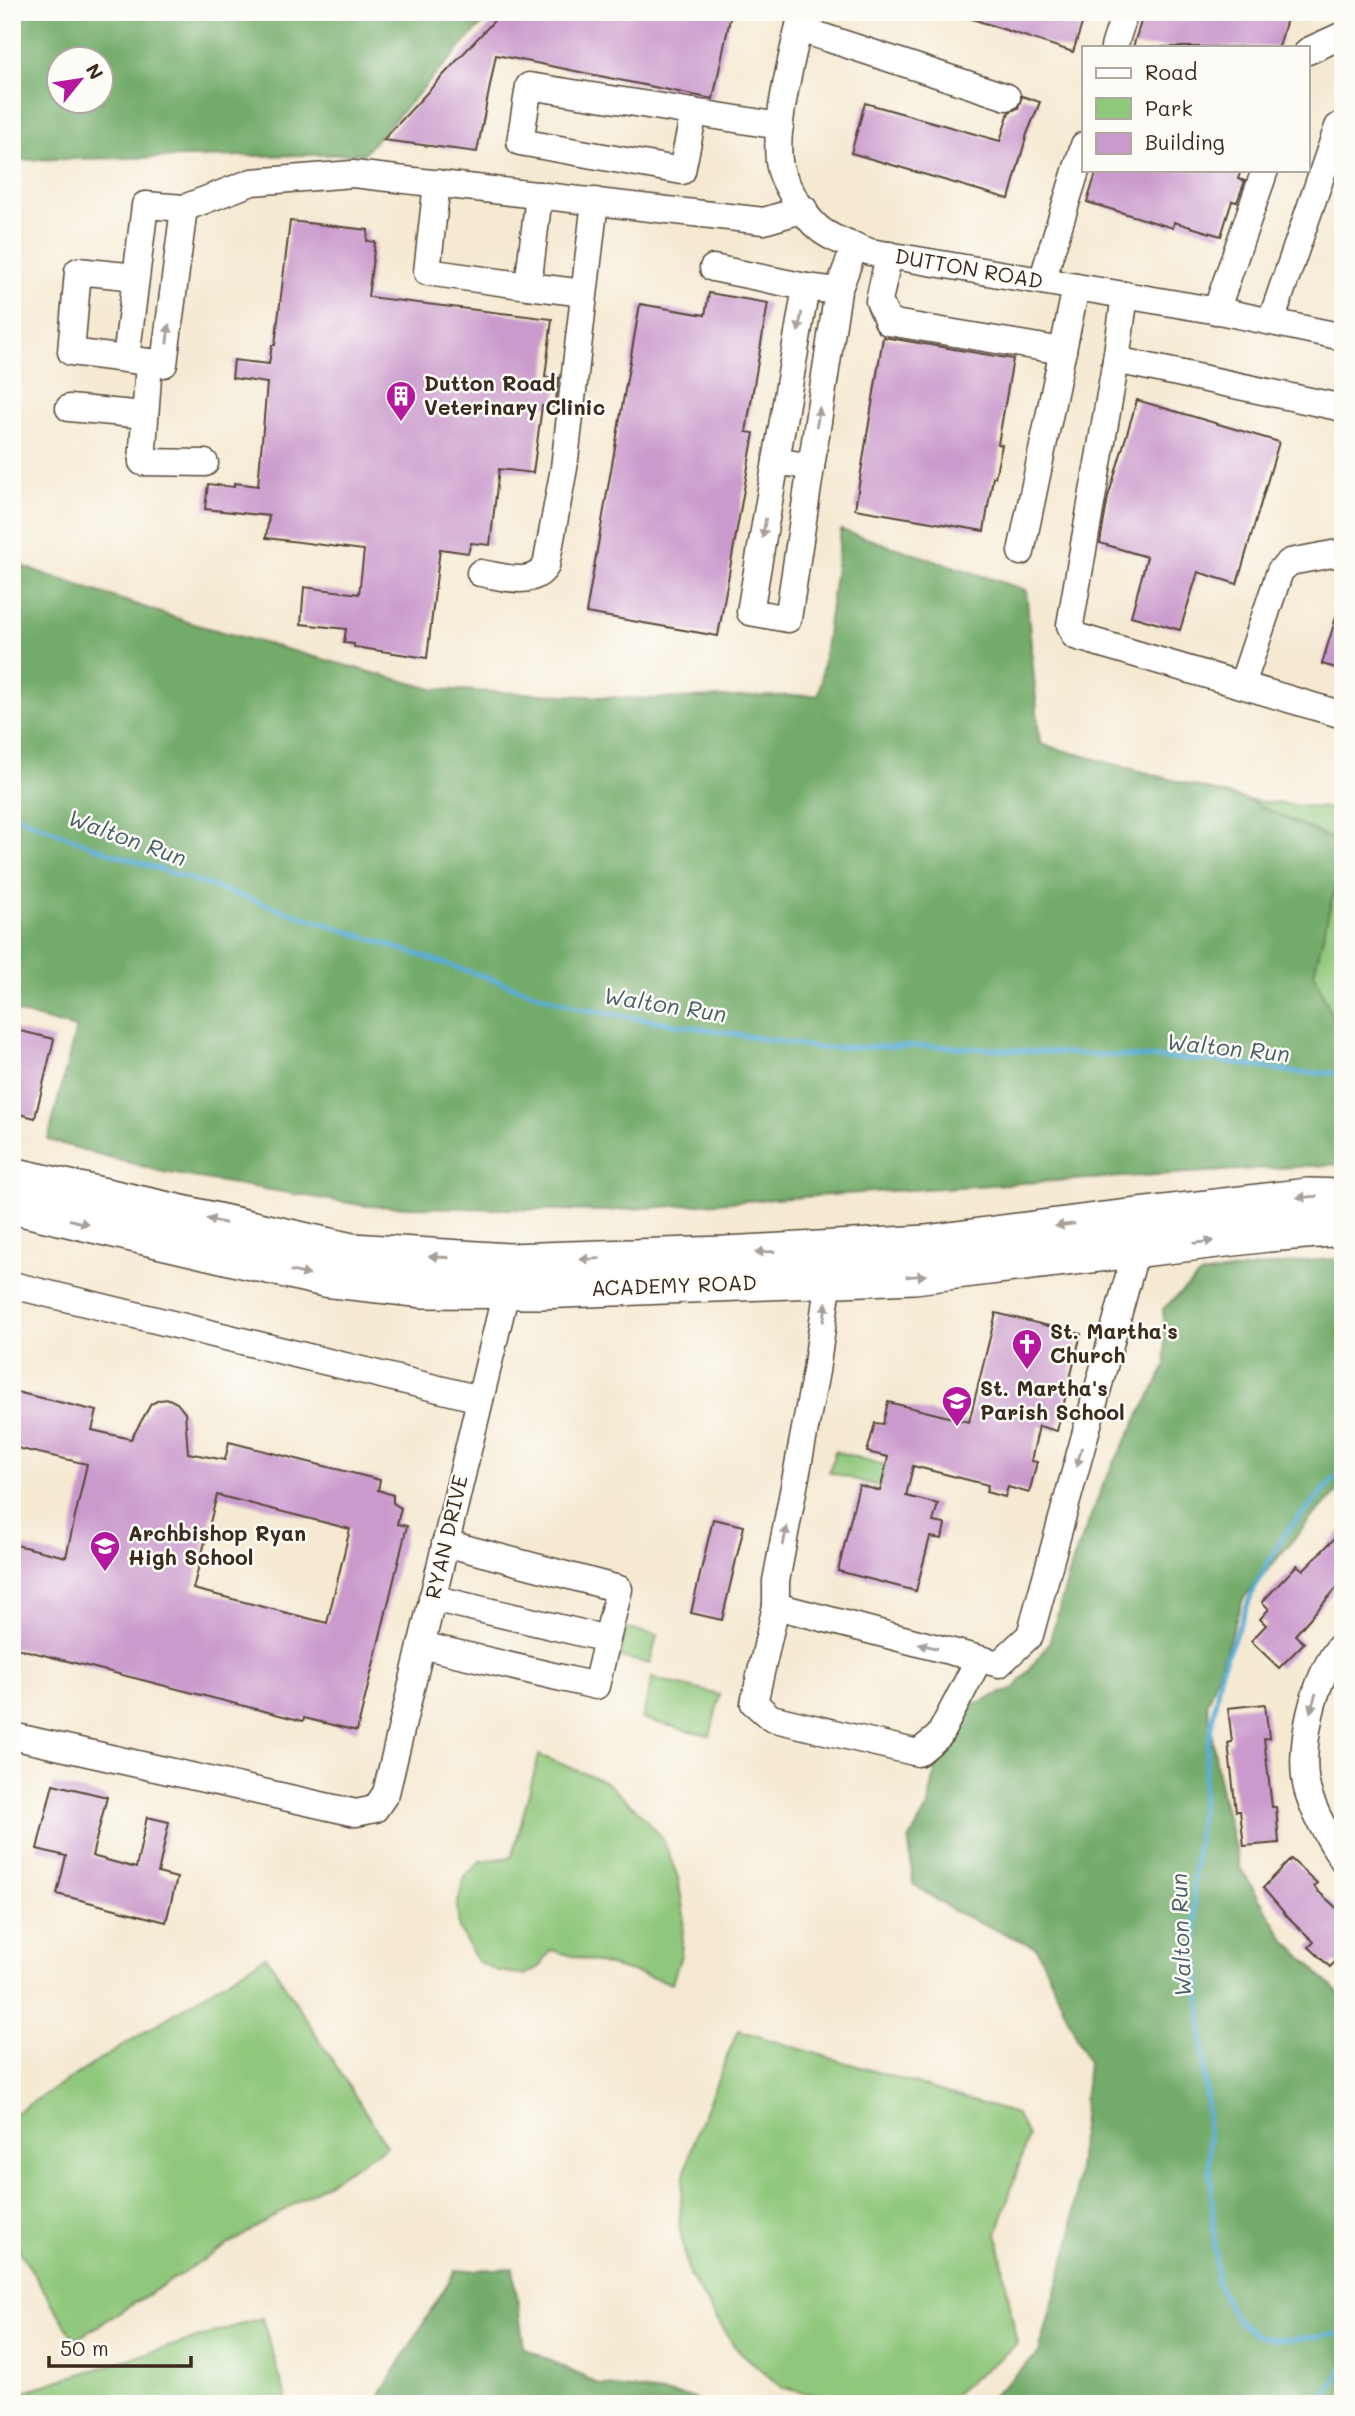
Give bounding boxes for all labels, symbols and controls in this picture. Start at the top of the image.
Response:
north arrow [46,46,116,116]
legend [1082,46,1310,172]
text: Road [1145,58,1197,85]
text: N [81,59,110,84]
text: Park [1145,94,1193,121]
text: Building [1145,128,1225,155]
street label: DUTTON ROAD [893,241,1045,294]
one-way arrow [794,312,805,334]
one-way arrow [162,323,173,345]
place label: Dutton Road Veterinary Clinic [424,369,605,421]
building icon: Dutton Road Veterinary Clinic [384,379,418,423]
one-way arrow [813,406,824,428]
one-way arrow [758,517,769,539]
water label: Walton Run [64,802,191,872]
water label: Walton Run [601,979,729,1029]
water label: Walton Run [1165,1026,1291,1068]
one-way arrow [1296,1192,1318,1203]
one-way arrow [204,1215,226,1226]
one-way arrow [68,1217,90,1228]
one-way arrow [1053,1219,1075,1230]
one-way arrow [1193,1236,1215,1247]
one-way arrow [754,1246,776,1257]
one-way arrow [428,1251,450,1262]
one-way arrow [579,1253,601,1264]
one-way arrow [289,1268,311,1279]
street label: ACADEMY ROAD [591,1268,757,1301]
one-way arrow [906,1270,928,1281]
one-way arrow [820,1301,831,1323]
place label: St. Martha's Church [1050,1317,1178,1368]
church icon: St. Martha's Church [1010,1327,1044,1371]
place label: St. Martha's Parish School [980,1374,1125,1425]
school or university icon: St. Martha's Parish School [940,1384,974,1428]
one-way arrow [1073,1446,1084,1468]
street label: RYAN DRIVE [418,1472,473,1601]
place label: Archbishop Ryan High School [128,1519,306,1570]
one-way arrow [779,1525,790,1547]
school or university icon: Archbishop Ryan High School [88,1529,122,1573]
one-way arrow [916,1640,938,1651]
one-way arrow [1308,1693,1318,1714]
water label: Walton Run [1163,1872,1197,1998]
scale bar [49,2325,191,2369]
text: 50 m [60,2334,109,2361]

